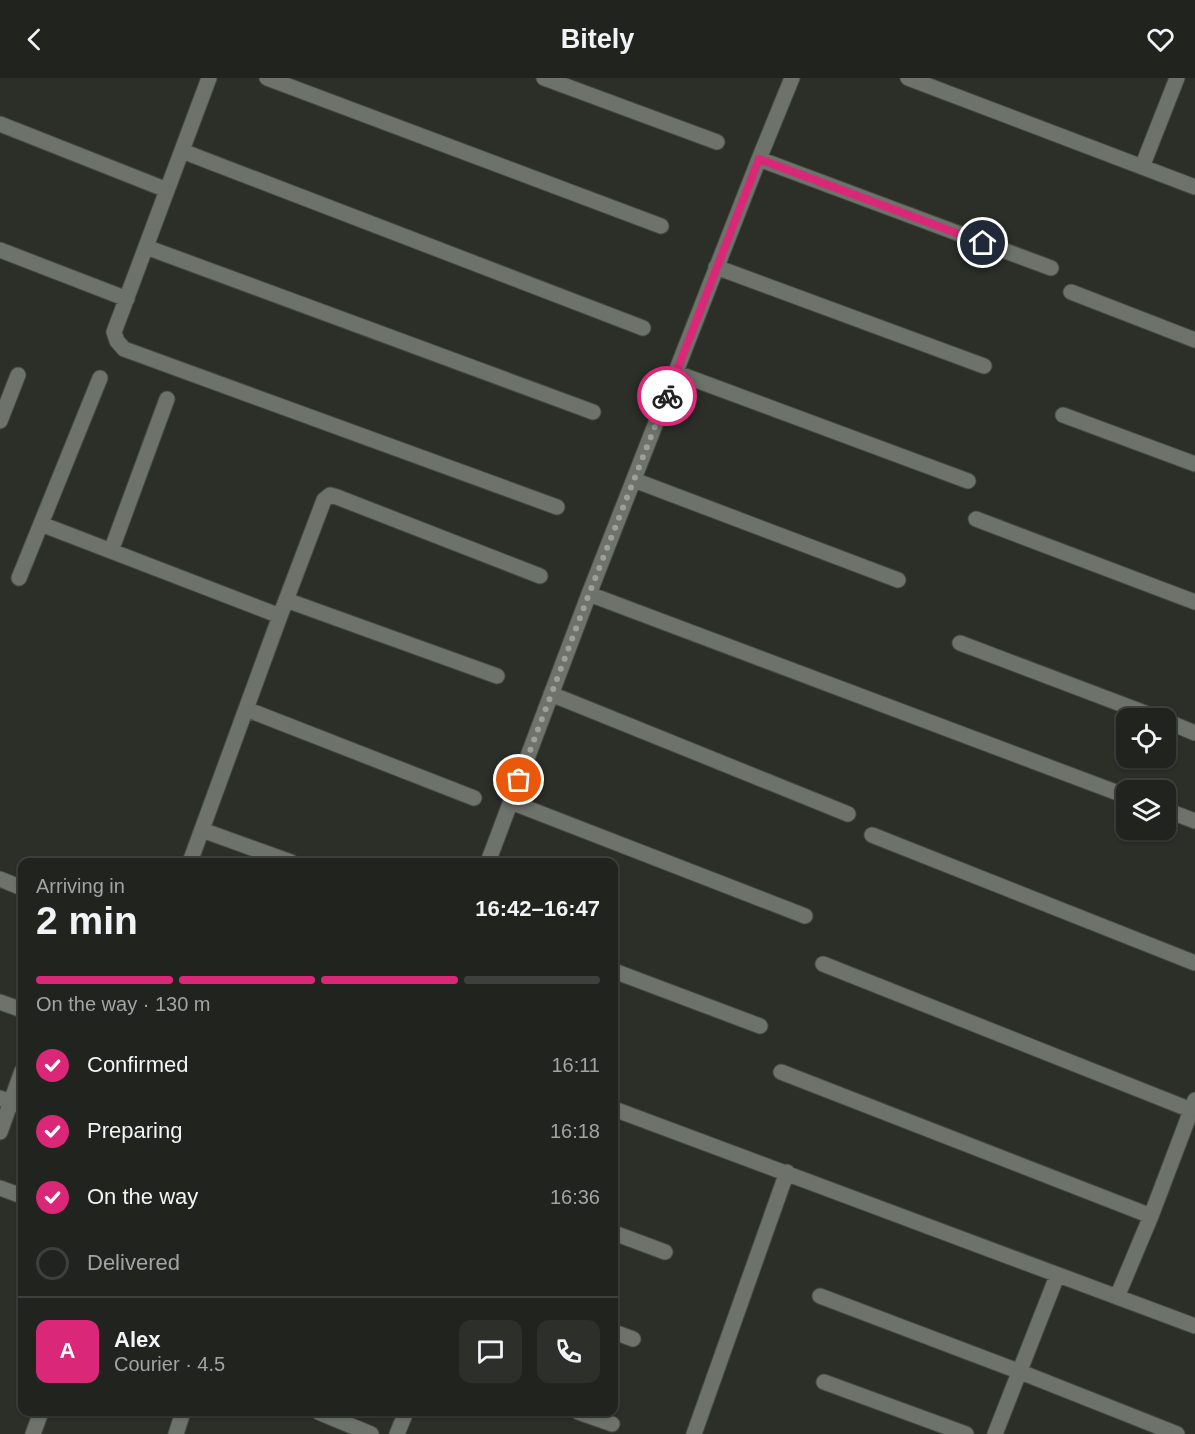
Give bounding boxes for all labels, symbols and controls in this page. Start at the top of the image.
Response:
icon: back [18,23,51,56]
icon: heart [1144,23,1177,56]
text: Bitely [561,24,634,54]
pin [957,217,1008,268]
icon: home [966,226,999,259]
courier [637,366,697,426]
icon: bike [651,380,684,413]
map controls [1116,708,1176,840]
button: locate [1116,708,1176,768]
pin [493,754,544,805]
icon: bag [502,763,535,796]
button: layers [1116,780,1176,840]
text: Arriving in [36,875,125,897]
text: 16:42–16:47 [475,896,600,921]
text: 2 min [36,899,138,942]
text: On the way · 130 m [36,993,211,1015]
icon: check [36,1049,69,1082]
text: Confirmed [87,1052,188,1077]
text: 16:11 [551,1054,600,1076]
icon: check [36,1115,69,1148]
text: Preparing [87,1118,182,1143]
text: 16:18 [550,1120,600,1142]
icon: check [36,1181,69,1214]
text: On the way [87,1184,198,1209]
text: 16:36 [550,1186,600,1208]
text: Delivered [87,1250,180,1275]
button: chat [459,1320,522,1383]
button: phone [537,1320,600,1383]
text: Alex [114,1327,160,1352]
text: A [60,1338,75,1363]
text: Courier · 4.5 [114,1353,225,1375]

